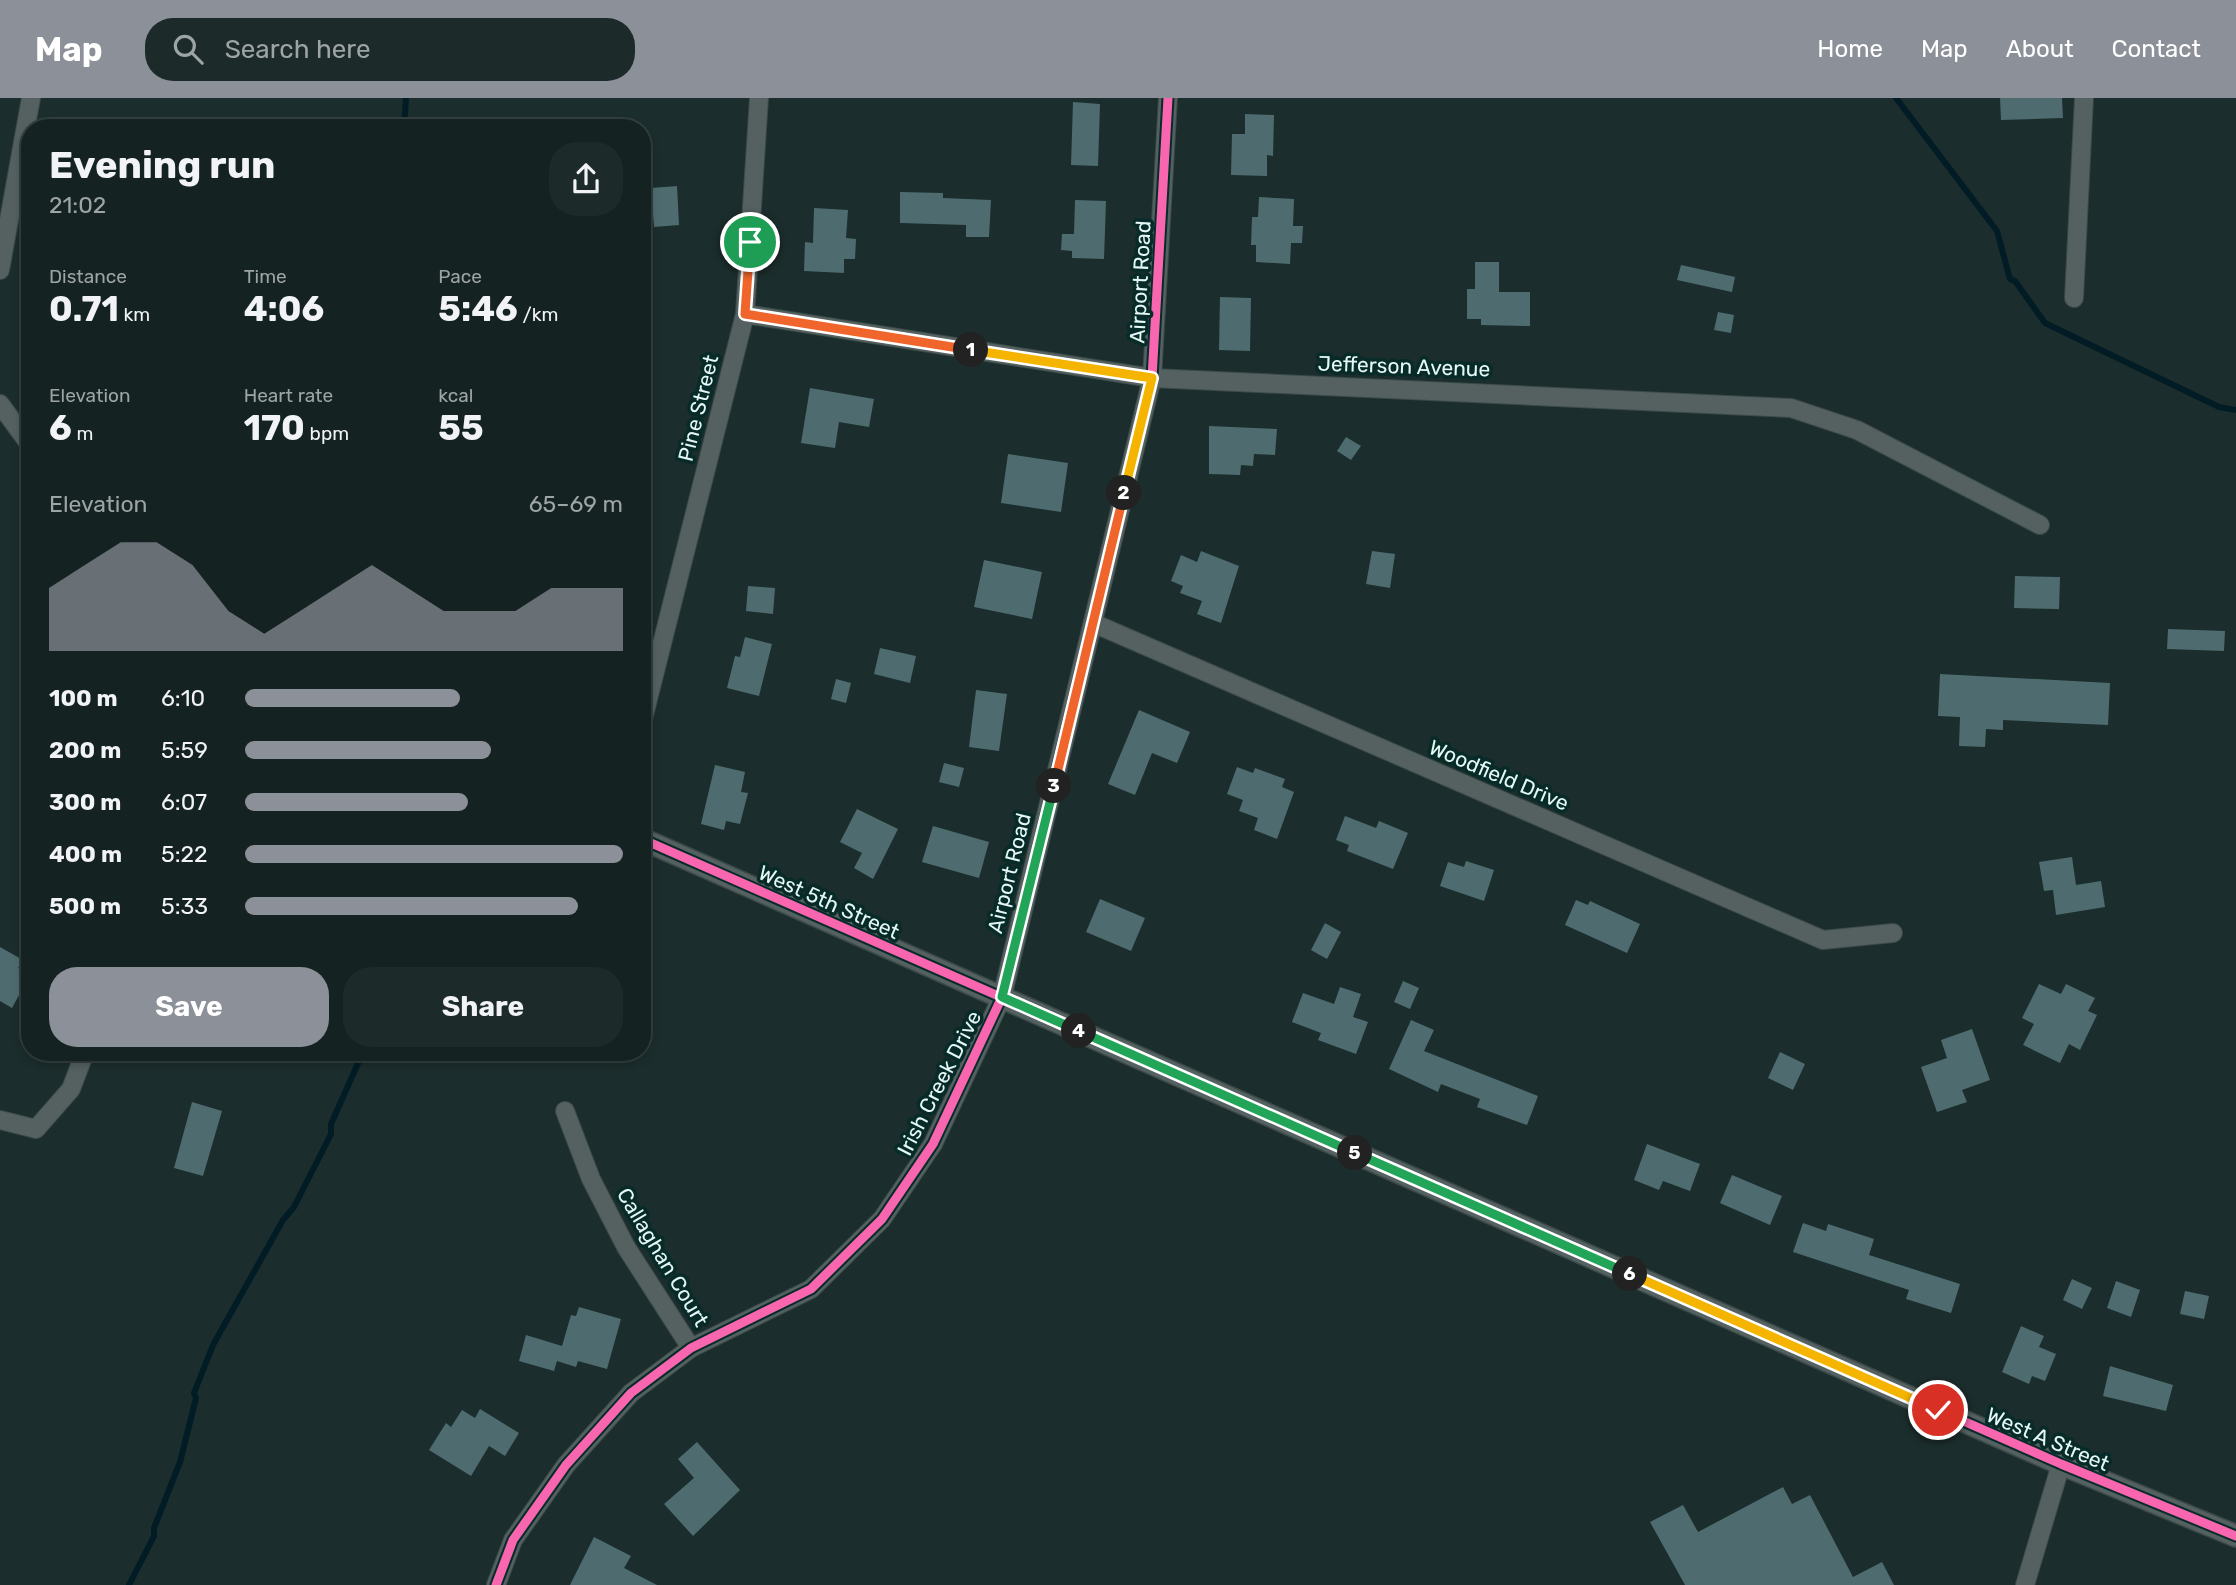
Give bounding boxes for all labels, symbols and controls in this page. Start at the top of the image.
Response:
search box [145,18,635,81]
text: Map [35,30,103,69]
icon: search [169,30,207,68]
text: Search here [225,34,370,65]
text: Home [1817,35,1883,63]
text: Map [1921,35,1968,63]
text: About [2006,35,2074,63]
text: Contact [2112,35,2201,63]
text: Evening run [49,142,275,188]
button: share [549,142,623,216]
text: 21:02 [49,191,106,219]
pin [720,212,780,272]
street label: Airport Road [1124,220,1156,344]
icon: arrive [731,223,769,261]
text: Distance [49,265,127,288]
text: Time [244,265,287,288]
text: Pace [438,265,482,288]
text: 0.71 [49,288,119,330]
text: 4:06 [244,288,324,330]
text: 5:46 [438,288,518,330]
text: km [119,303,150,326]
text: /km [518,303,558,326]
pin: 1 [954,332,988,368]
text: 1 [966,338,975,361]
street label: Jefferson Avenue [1317,350,1491,382]
street label: Pine Street [673,352,723,464]
text: Elevation [49,384,130,407]
text: Heart rate [244,384,333,407]
text: kcal [438,384,473,407]
text: 6 [49,407,72,449]
text: 170 [244,407,305,449]
text: 55 [438,407,484,449]
text: m [72,422,93,445]
text: bpm [305,422,349,445]
pin: 2 [1106,476,1142,510]
text: 2 [1117,481,1130,504]
text: Elevation [49,490,148,518]
text: 65–69 m [529,490,623,518]
text: 100 m [49,684,118,712]
text: 6:10 [161,684,205,712]
street label: Woodfield Drive [1425,734,1573,816]
text: 200 m [49,736,121,764]
text: 5:59 [161,736,208,764]
pin: 3 [1036,768,1072,804]
text: 3 [1047,774,1060,797]
text: 300 m [49,788,121,816]
text: 6:07 [161,788,207,816]
street label: Airport Road [982,810,1036,936]
text: 400 m [49,840,122,868]
text: 5:22 [161,840,208,868]
street label: West 5th Street [755,860,903,944]
text: 500 m [49,892,121,920]
text: 5:33 [161,892,208,920]
button: Save [49,967,329,1047]
button: Share [343,967,623,1047]
street label: Irish Creek Drive [892,1006,986,1160]
pin: 4 [1062,1014,1096,1048]
text: 4 [1072,1019,1085,1042]
pin: 5 [1338,1136,1372,1170]
text: 5 [1348,1141,1361,1164]
street label: Callaghan Court [612,1183,714,1331]
pin: 6 [1612,1256,1648,1292]
text: 6 [1623,1262,1636,1285]
pin [1908,1380,1968,1440]
icon: check [1919,1391,1957,1429]
street label: West A Street [1983,1402,2113,1476]

